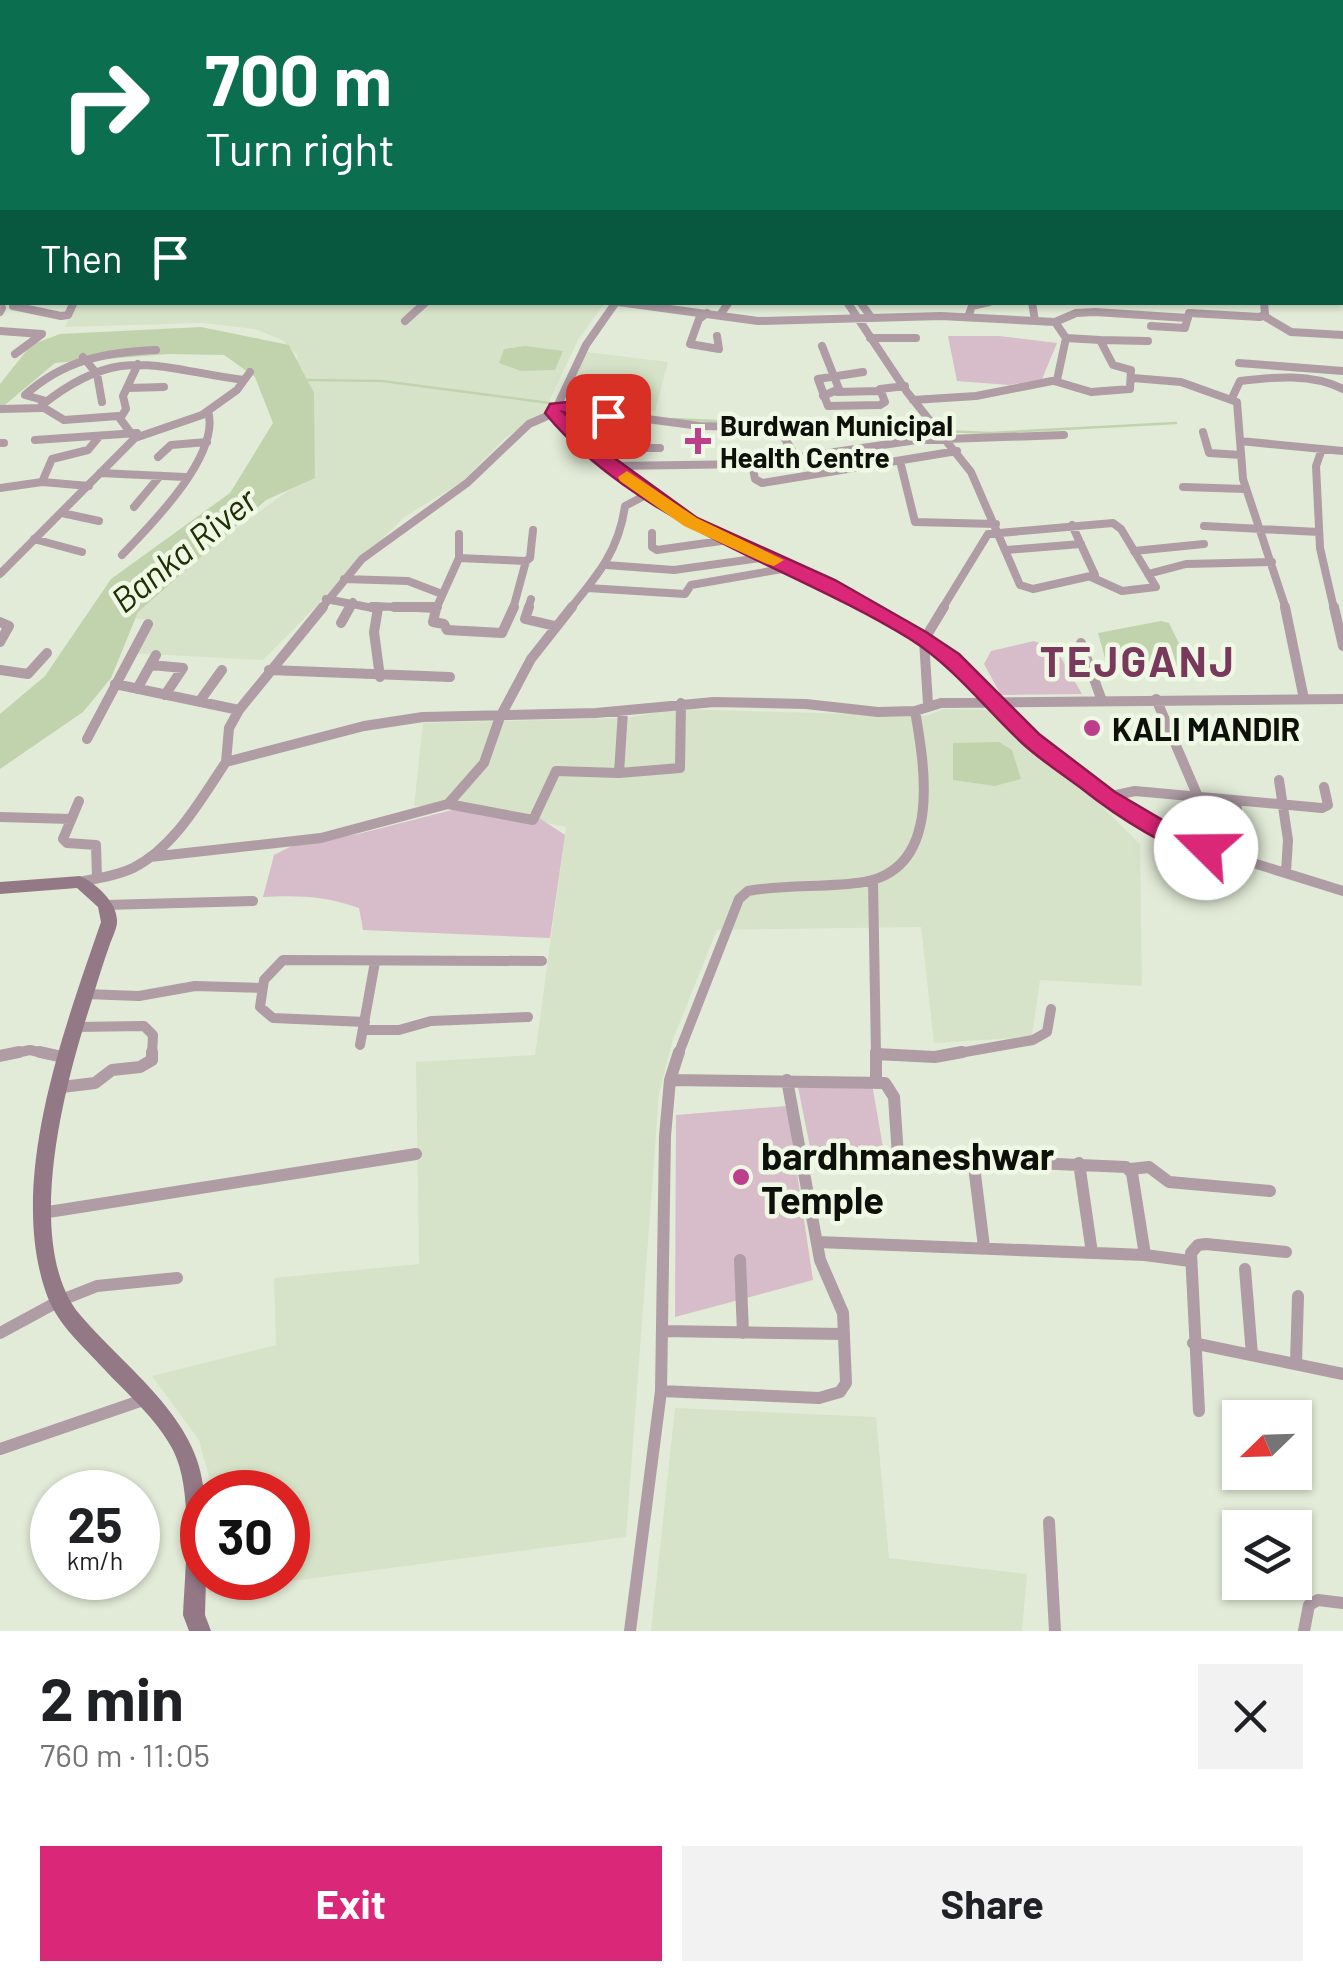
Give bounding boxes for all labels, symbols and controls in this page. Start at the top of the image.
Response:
text: 700 m [205,36,392,120]
icon: right [40,40,170,170]
text: Turn right [205,121,395,175]
icon: arrive [143,230,198,285]
text: Then [40,235,123,281]
pin [566,374,651,459]
icon: arrive [581,389,636,444]
place label: Burdwan Municipal Health Centre [720,408,953,474]
marker: Burdwan Municipal Health Centre [685,428,711,454]
water label: Banka River [102,477,265,620]
district label: TEJGANJ [1040,635,1236,685]
place label: KALI MANDIR [1112,709,1300,747]
marker: KALI MANDIR [1081,717,1103,739]
position arrow [1154,796,1258,900]
place label: bardhmaneshwar Temple [761,1132,1055,1222]
marker: bardhmaneshwar Temple [730,1166,752,1188]
north arrow [1222,1400,1312,1490]
map controls [1222,1400,1312,1600]
speed limit sign: 30 [180,1470,310,1600]
text: 25 [68,1493,122,1553]
button: layers [1222,1510,1312,1600]
text: km/h [67,1545,123,1575]
text: 2 min [40,1661,184,1733]
button: close [1198,1664,1303,1769]
text: 760 m · 11:05 [40,1735,210,1773]
button: Exit [40,1846,662,1961]
button: Share [682,1846,1303,1961]

